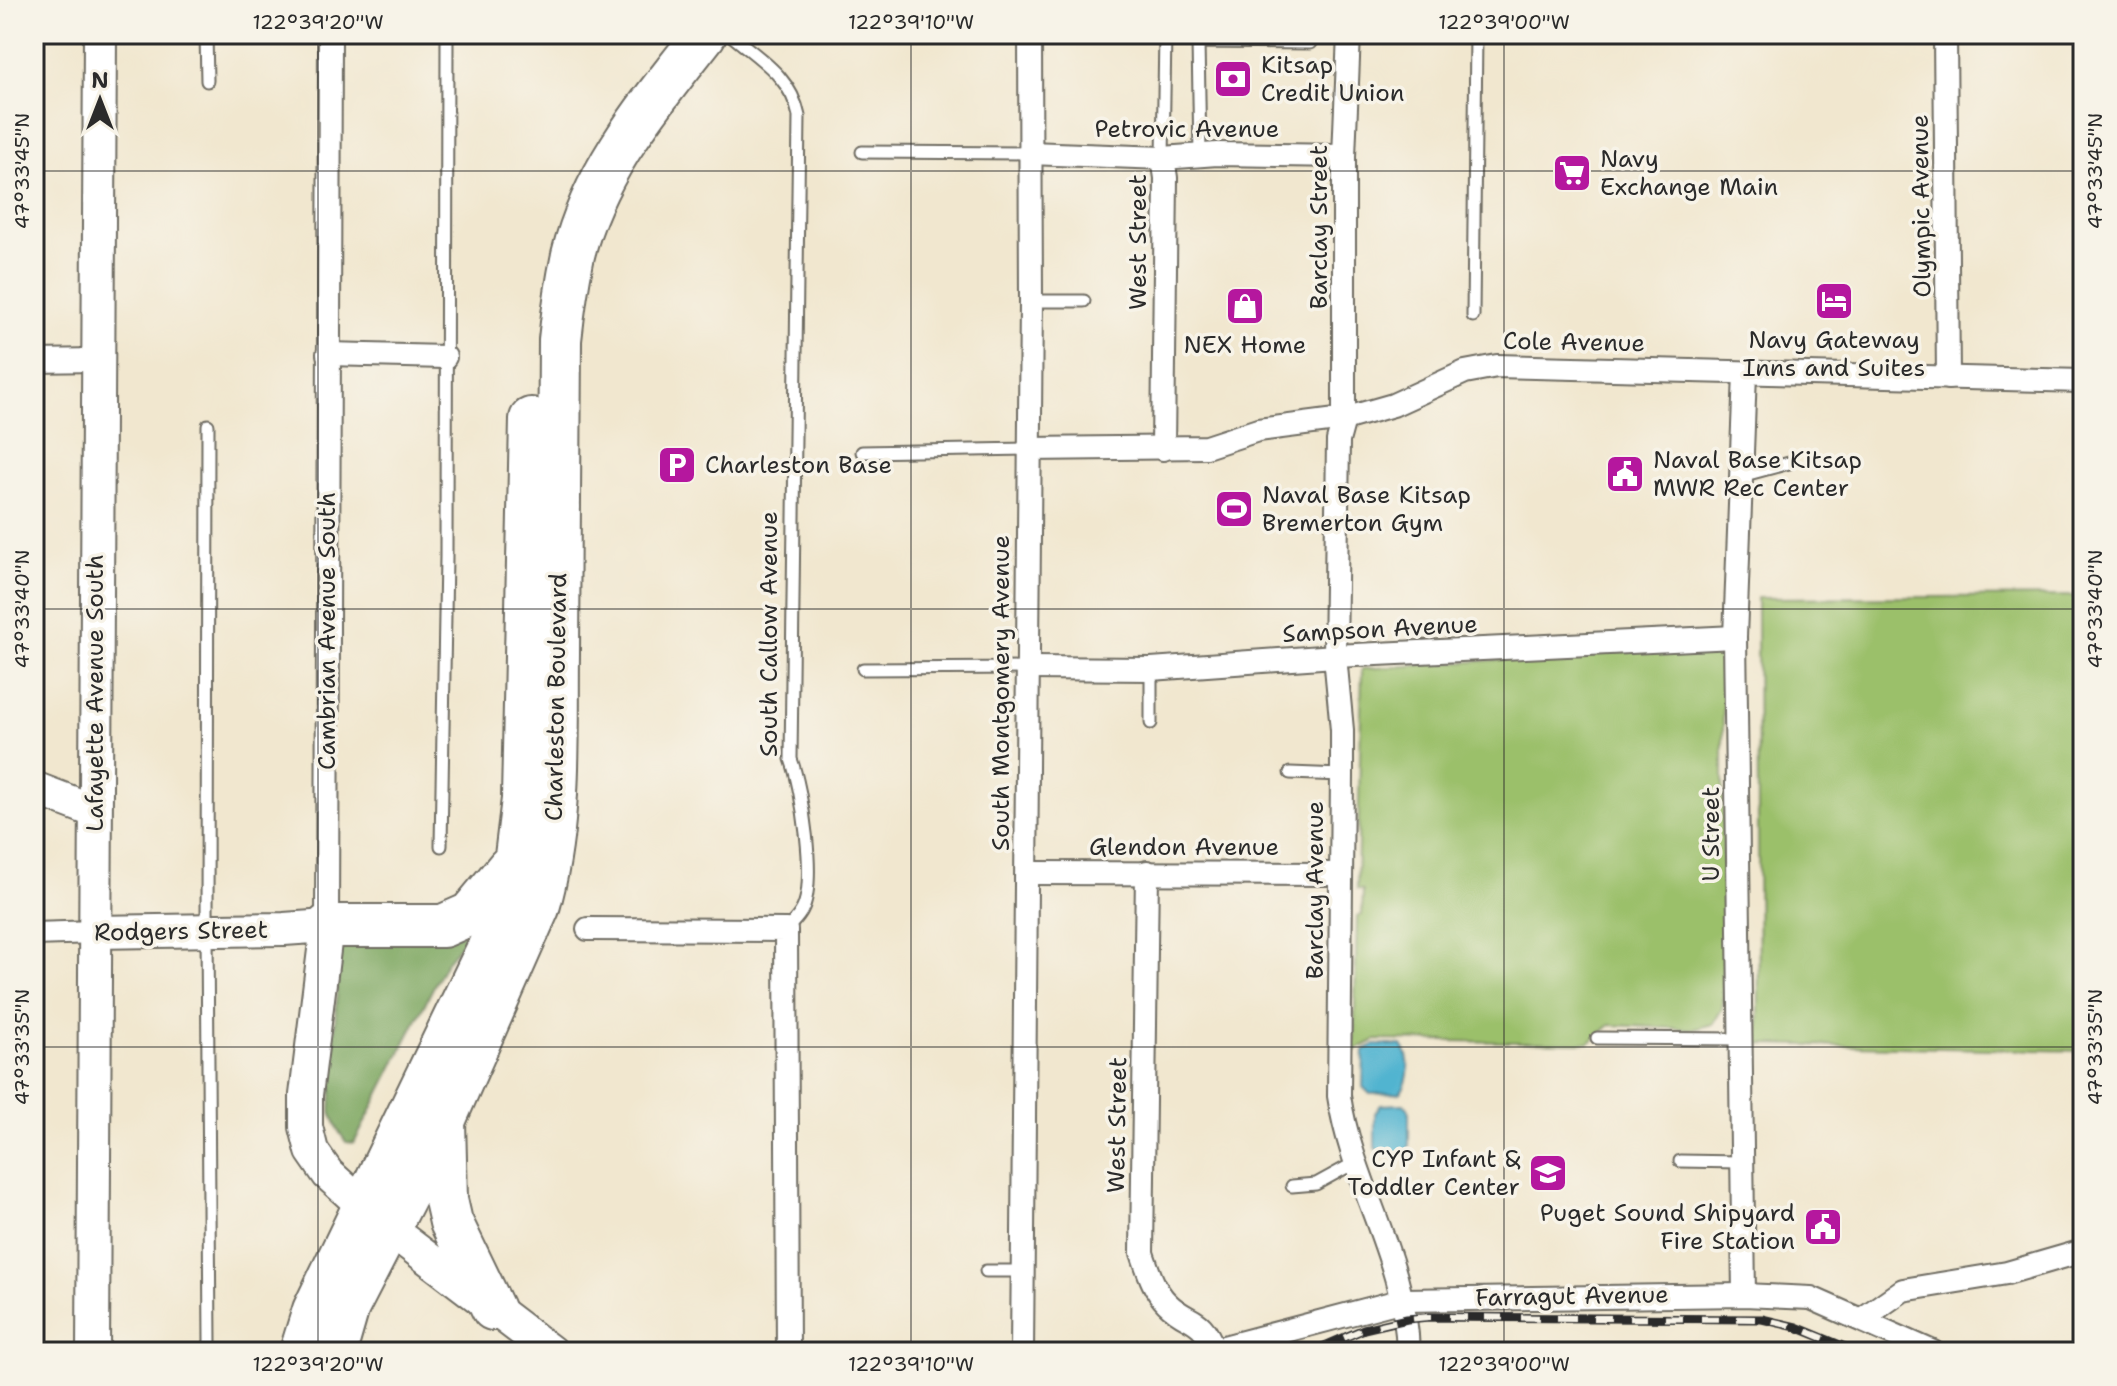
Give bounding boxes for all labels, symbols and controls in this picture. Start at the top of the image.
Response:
text: 122°39'20"W [252,9,384,35]
text: 122°39'10"W [848,9,974,35]
text: 122°39'00"W [1438,9,1570,35]
place label: Kitsap Credit Union [1261,49,1404,109]
bank icon: Kitsap Credit Union [1212,58,1254,100]
north arrow [60,60,140,140]
text: N [91,66,109,95]
text: 47°33'45"N [9,113,35,229]
street label: Petrovic Avenue [1095,113,1279,145]
text: 47°33'45"N [2082,113,2108,229]
street label: Olympic Avenue [1903,114,1939,298]
place label: Navy Exchange Main [1600,143,1778,203]
street label: Barclay Street [1303,145,1335,309]
supermarket icon: Navy Exchange Main [1551,152,1593,194]
street label: West Street [1122,174,1154,310]
hotel icon: Navy Gateway Inns and Suites [1813,280,1855,322]
shop icon: NEX Home [1224,285,1266,327]
place label: Navy Gateway Inns and Suites [1743,324,1925,384]
street label: Cole Avenue [1503,325,1645,359]
place label: NEX Home [1184,329,1306,361]
parking icon: Charleston Base [656,444,698,486]
place label: Naval Base Kitsap MWR Rec Center [1653,444,1862,504]
place label: Charleston Base [705,449,892,481]
public building icon: Naval Base Kitsap MWR Rec Center [1604,453,1646,495]
place label: Naval Base Kitsap Bremerton Gym [1262,479,1471,539]
sports icon: Naval Base Kitsap Bremerton Gym [1213,488,1255,530]
street label: Cambrian Avenue South [311,492,343,770]
street label: South Callow Avenue [753,511,785,757]
street label: South Montgomery Avenue [985,535,1017,851]
text: 47°33'40"N [9,550,35,668]
text: 47°33'40"N [2082,550,2108,668]
street label: Lafayette Avenue South [79,554,111,832]
street label: Charleston Boulevard [538,573,574,821]
street label: Sampson Avenue [1282,608,1478,650]
street label: U Street [1695,787,1727,881]
street label: Barclay Avenue [1299,801,1331,979]
street label: Glendon Avenue [1089,831,1279,863]
street label: Rodgers Street [94,913,268,949]
text: 47°33'35"N [9,989,35,1105]
text: 47°33'35"N [2082,989,2108,1105]
street label: West Street [1100,1057,1134,1193]
place label: CYP Infant & Toddler Center [1347,1143,1521,1203]
school or university icon: CYP Infant & Toddler Center [1527,1152,1569,1194]
place label: Puget Sound Shipyard Fire Station [1540,1197,1795,1257]
public building icon: Puget Sound Shipyard Fire Station [1802,1206,1844,1248]
street label: Farragut Avenue [1475,1278,1669,1314]
text: 122°39'20"W [252,1351,384,1377]
text: 122°39'10"W [848,1351,974,1377]
text: 122°39'00"W [1438,1351,1570,1377]

